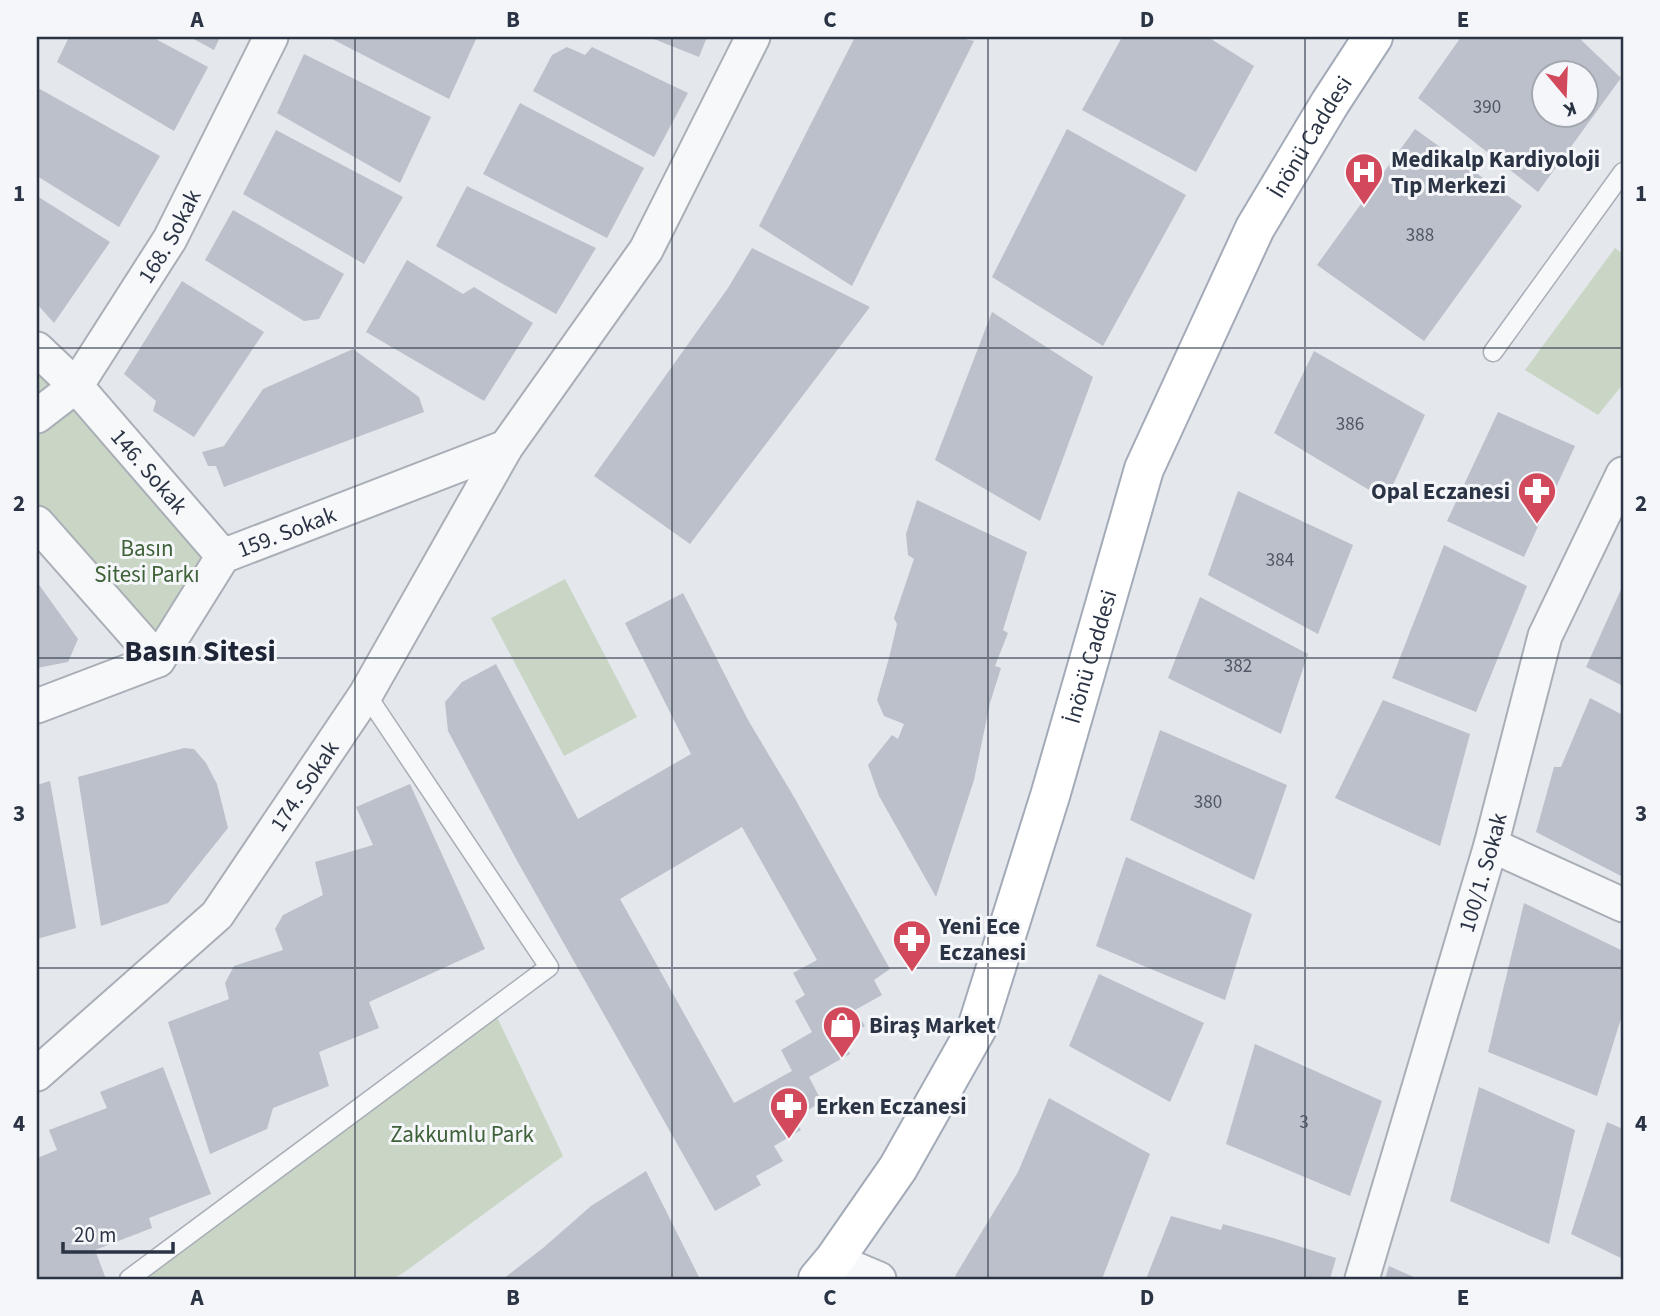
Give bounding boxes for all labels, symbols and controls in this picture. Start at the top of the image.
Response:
text: A [189,3,204,36]
text: B [506,3,520,36]
text: C [823,3,837,36]
text: D [1140,3,1154,36]
text: E [1457,3,1469,36]
north arrow [1530,60,1600,130]
street label: İnönü Caddesi [1260,69,1360,204]
house number: 390 [1473,94,1501,121]
text: K [1560,94,1580,123]
place label: Medikalp Kardiyoloji Tıp Merkezi [1391,143,1600,202]
hospital icon: Medikalp Kardiyoloji Tıp Merkezi [1343,151,1385,206]
text: 1 [13,177,25,210]
text: 1 [1635,177,1647,210]
street label: 168. Sokak [129,183,209,290]
house number: 388 [1406,222,1434,249]
house number: 386 [1336,411,1364,438]
street label: 146. Sokak [103,421,196,521]
pharmacy icon: Opal Eczanesi [1516,470,1558,525]
place label: Opal Eczanesi [1371,475,1510,508]
text: 2 [13,487,25,520]
text: 2 [1635,487,1647,520]
street label: 159. Sokak [232,497,341,566]
park label: Basın Sitesi Parkı [94,532,200,591]
house number: 384 [1266,547,1294,574]
street label: İnönü Caddesi [1055,586,1125,727]
district label: Basın Sitesi [124,630,276,673]
house number: 382 [1224,653,1252,680]
street label: 174. Sokak [261,733,347,838]
house number: 380 [1194,789,1222,816]
text: 3 [13,797,25,830]
text: 3 [1635,797,1647,830]
street label: 100/1. Sokak [1449,809,1515,936]
place label: Yeni Ece Eczanesi [938,910,1026,969]
pharmacy icon: Yeni Ece Eczanesi [891,918,933,973]
shop icon: Biraş Market [821,1004,863,1059]
place label: Biraş Market [869,1009,996,1042]
pharmacy icon: Erken Eczanesi [768,1085,810,1140]
place label: Erken Eczanesi [816,1090,967,1123]
text: 4 [13,1107,25,1140]
text: 4 [1635,1107,1647,1140]
house number: 3 [1299,1109,1309,1136]
park label: Zakkumlu Park [390,1118,534,1151]
scale bar [63,1211,173,1255]
text: 20 m [74,1220,116,1250]
text: A [189,1281,204,1314]
text: B [506,1281,520,1314]
text: C [823,1281,837,1314]
text: D [1140,1281,1154,1314]
text: E [1457,1281,1469,1314]

